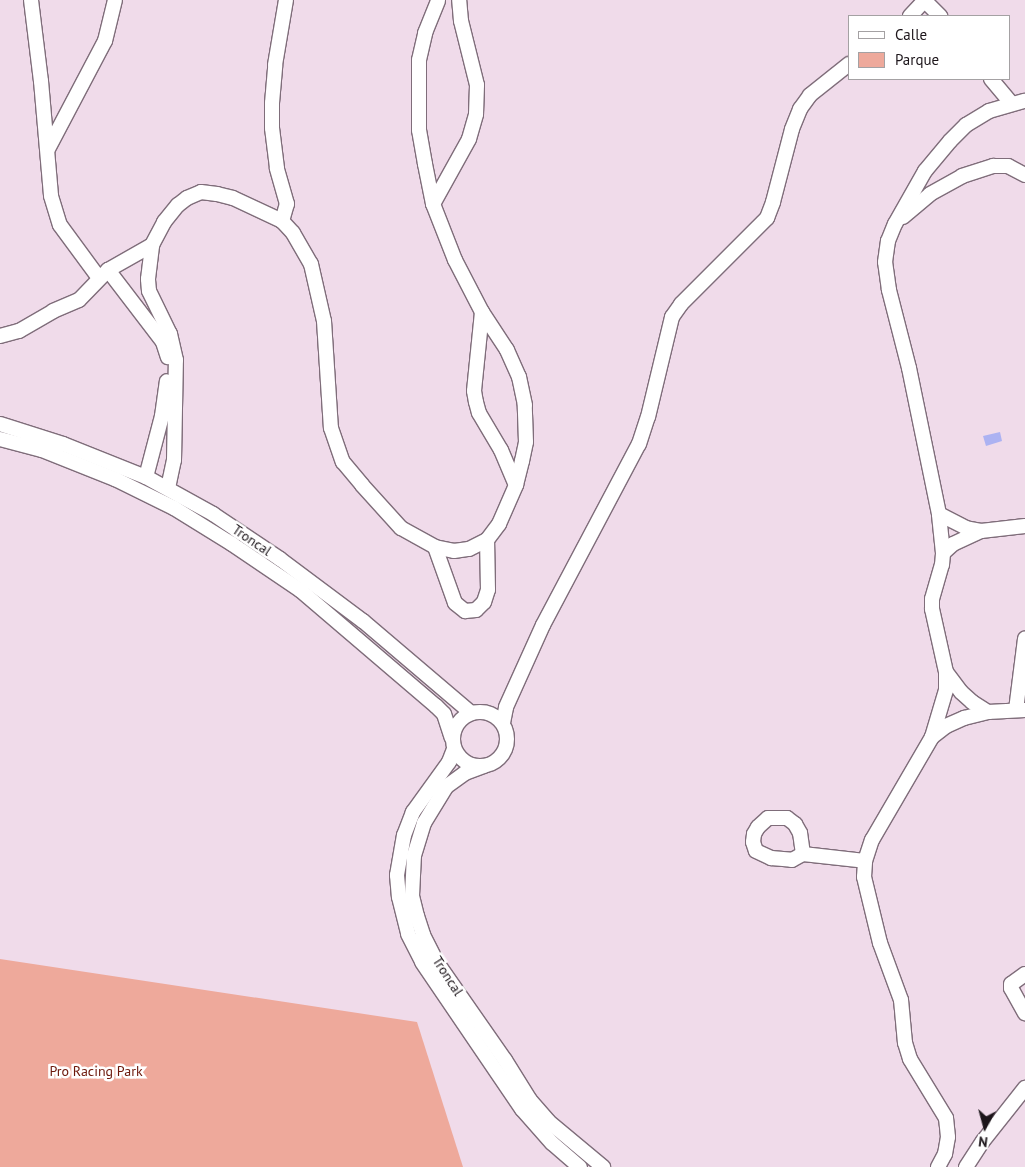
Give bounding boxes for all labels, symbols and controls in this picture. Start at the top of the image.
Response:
legend [848,15,1010,80]
text: Calle [895,25,927,44]
text: Parque [895,50,939,69]
street label: Troncal [229,521,275,559]
street label: Troncal [429,953,467,999]
park label: Pro Racing Park [49,1063,143,1079]
north arrow [960,1102,1010,1152]
text: N [978,1132,989,1151]

